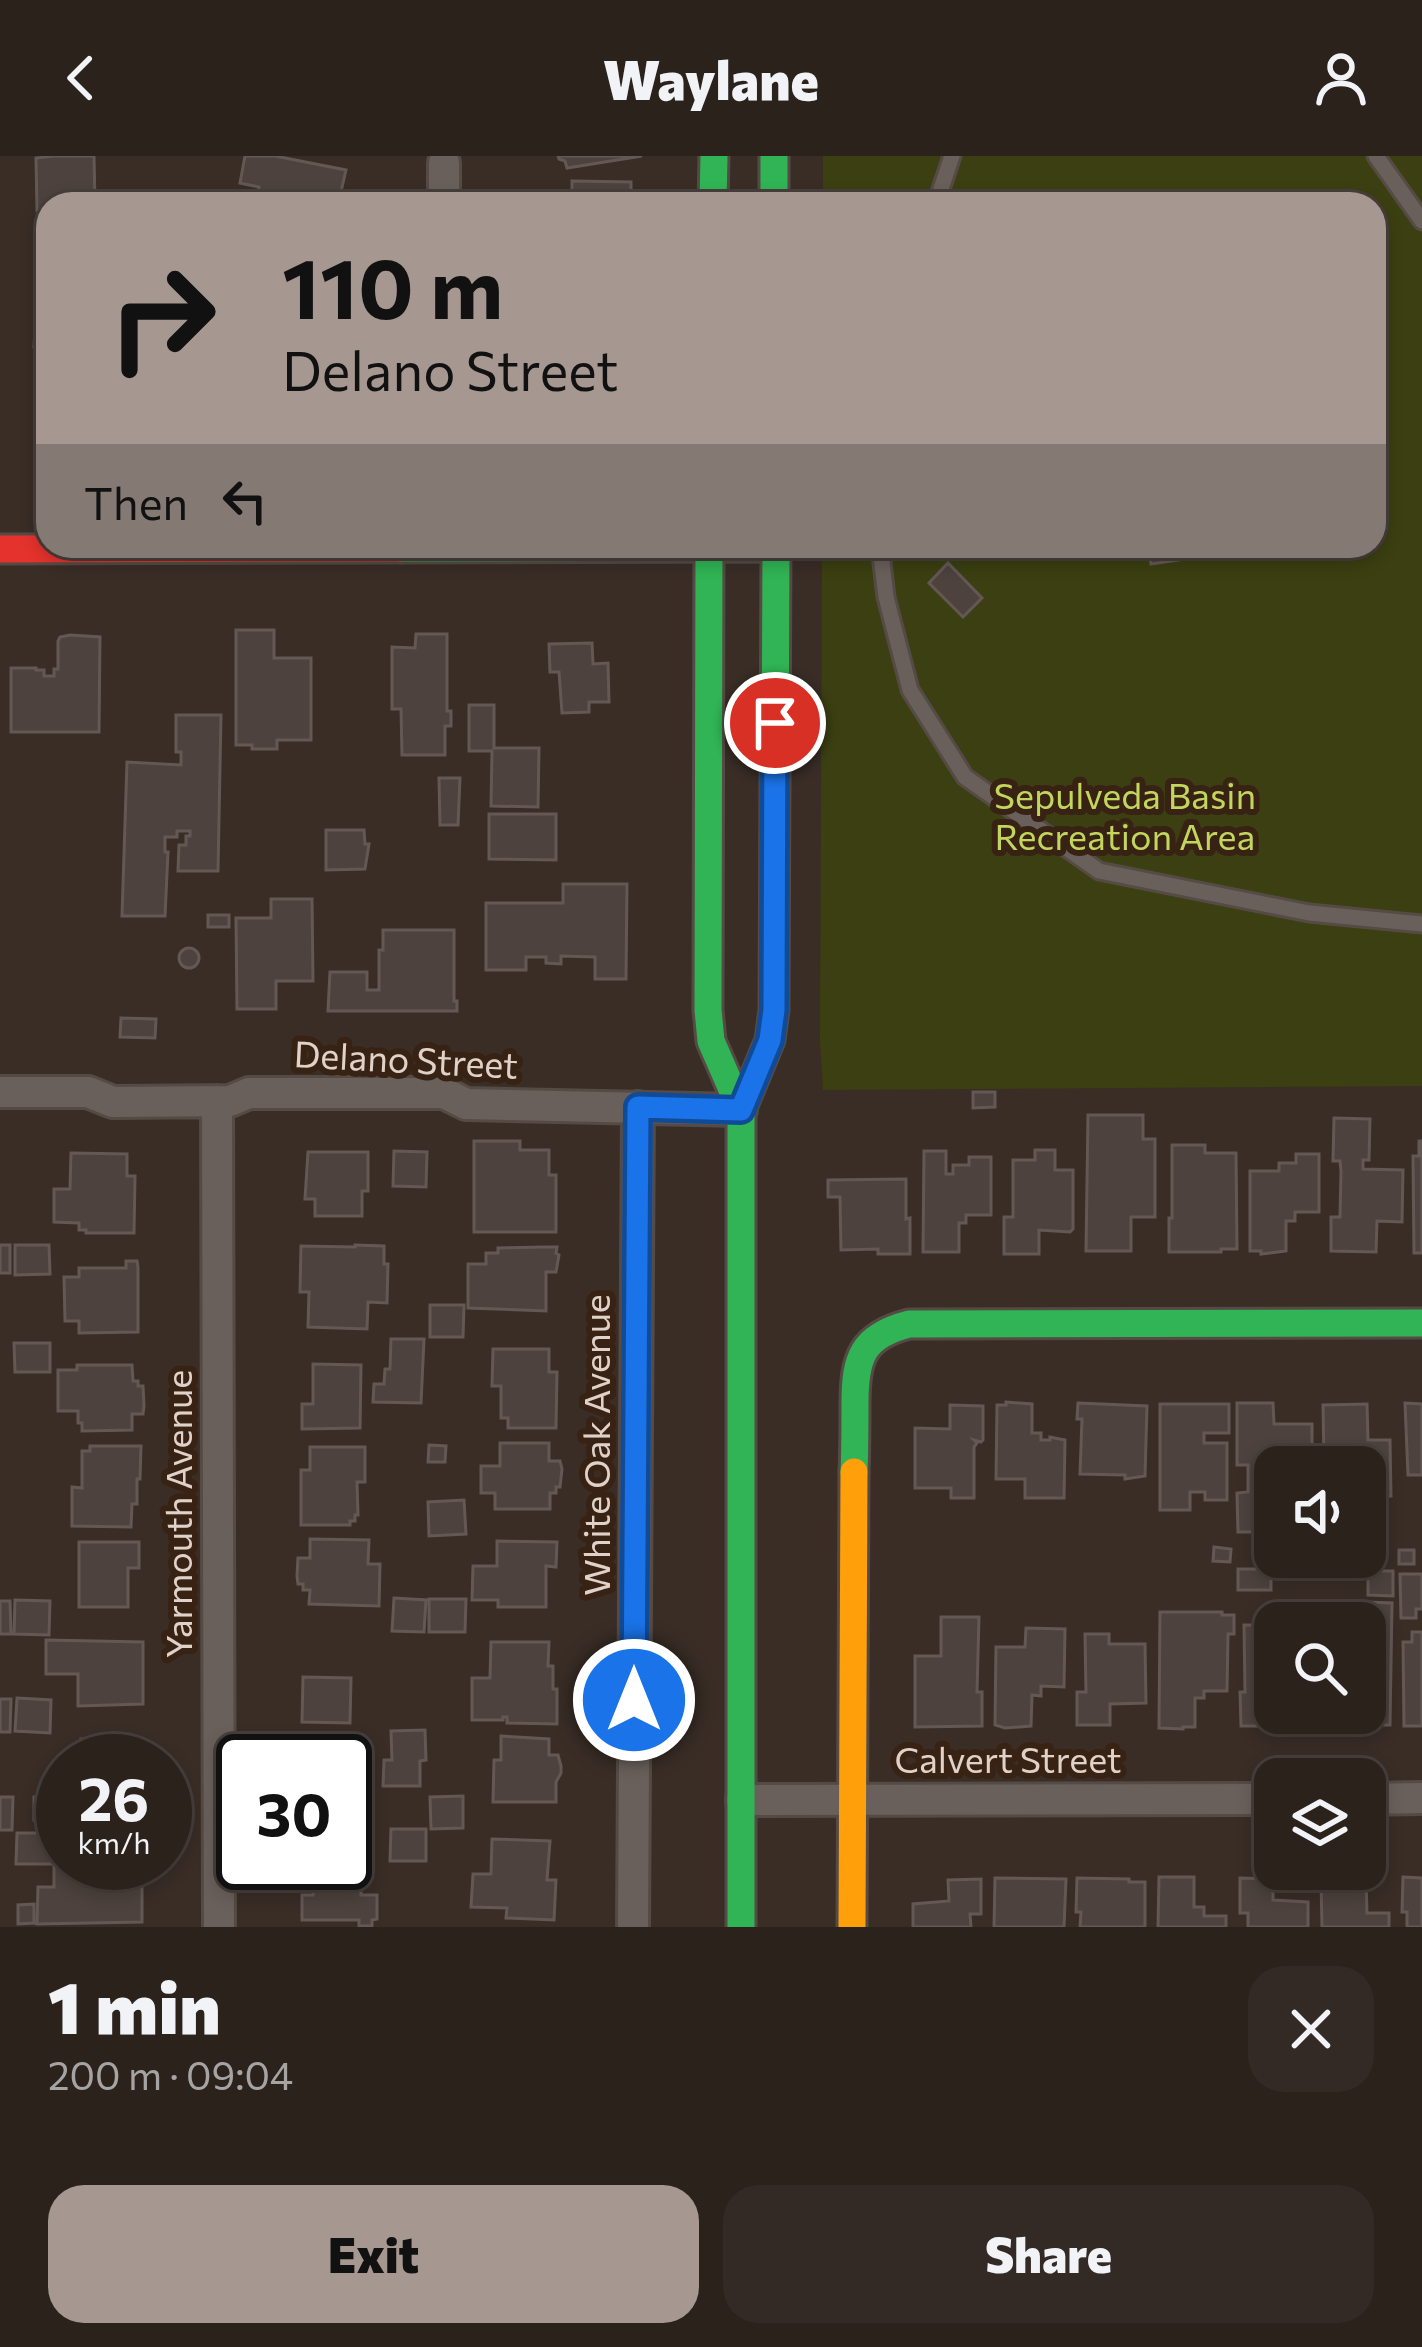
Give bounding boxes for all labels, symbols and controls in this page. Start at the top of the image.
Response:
icon: back [48,45,114,111]
text: Waylane [603,45,819,111]
icon: person [1308,45,1374,111]
text: 110 m [282,234,503,336]
icon: right [84,240,240,396]
text: Delano Street [282,336,618,402]
icon: left [212,468,278,534]
text: Then [84,474,188,529]
pin [724,672,826,774]
icon: arrive [742,690,808,756]
park label: Sepulveda Basin Recreation Area [994,772,1256,857]
street label: Delano Street [293,1030,519,1086]
street label: White Oak Avenue [573,1294,617,1596]
street label: Yarmouth Avenue [155,1370,199,1658]
map controls [1254,1446,1386,1890]
button: sound [1254,1446,1386,1578]
button: search [1254,1602,1386,1734]
position arrow [571,1637,697,1763]
speed limit sign: 30 [216,1734,372,1890]
street label: Calvert Street [894,1736,1122,1780]
button: layers [1254,1758,1386,1890]
text: 26 [79,1760,149,1833]
text: km/h [78,1823,150,1860]
text: 1 min [48,1961,221,2049]
button: close [1248,1966,1374,2092]
text: 200 m · 09:04 [48,2050,293,2098]
button: Exit [48,2185,699,2323]
button: Share [723,2185,1374,2323]

